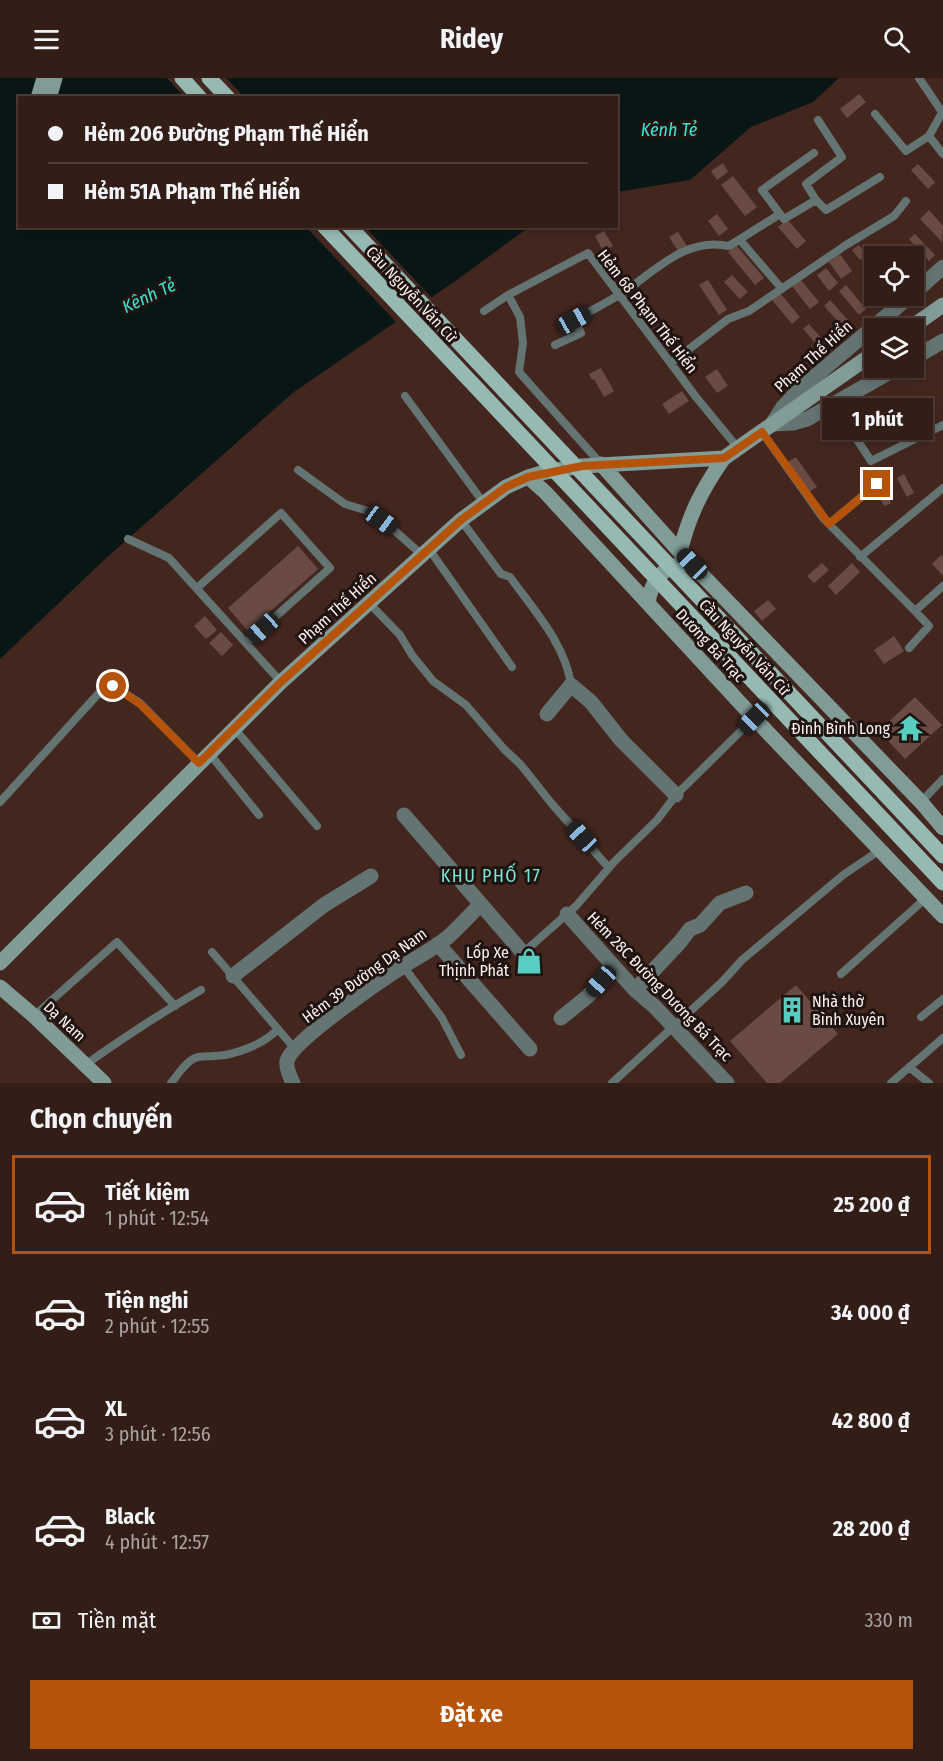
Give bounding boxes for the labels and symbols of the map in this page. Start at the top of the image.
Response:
water label: Kênh Tẻ [641,119,698,141]
street label: Cầu Nguyễn Văn Cừ [362,242,462,347]
street label: Hẻm 68 Phạm Thế Hiển [594,245,702,377]
water label: Kênh Tẻ [119,274,180,318]
car [554,303,594,337]
street label: Phạm Thế Hiển [770,316,856,396]
callout: 1 phút [822,397,932,439]
route end [863,470,890,497]
car [361,502,401,538]
car [673,545,711,583]
street label: Phạm Thế Hiển [294,568,380,648]
street label: Cầu Nguyễn Văn Cừ [695,595,795,700]
street label: Dương Bá Trạc [672,605,749,686]
car [244,609,282,647]
route start [99,672,126,699]
car [735,699,773,737]
temple icon: Đình Bình Long [895,713,925,743]
place label: Đình Bình Long [791,719,890,738]
car [563,818,601,856]
district label: KHU PHỐ 17 [441,862,541,887]
street label: Hẻm 28C Đường Dương Bá Trạc [583,908,736,1065]
street label: Hẻm 39 Đường Dạ Nam [298,924,430,1027]
place label: Lốp Xe Thịnh Phát [439,942,510,980]
shop icon: Lốp Xe Thịnh Phát [514,946,544,976]
car [582,962,620,1000]
place label: Nhà thờ Bình Xuyên [812,992,885,1029]
building icon: Nhà thờ Bình Xuyên [777,995,807,1025]
street label: Dạ Nam [40,997,90,1046]

